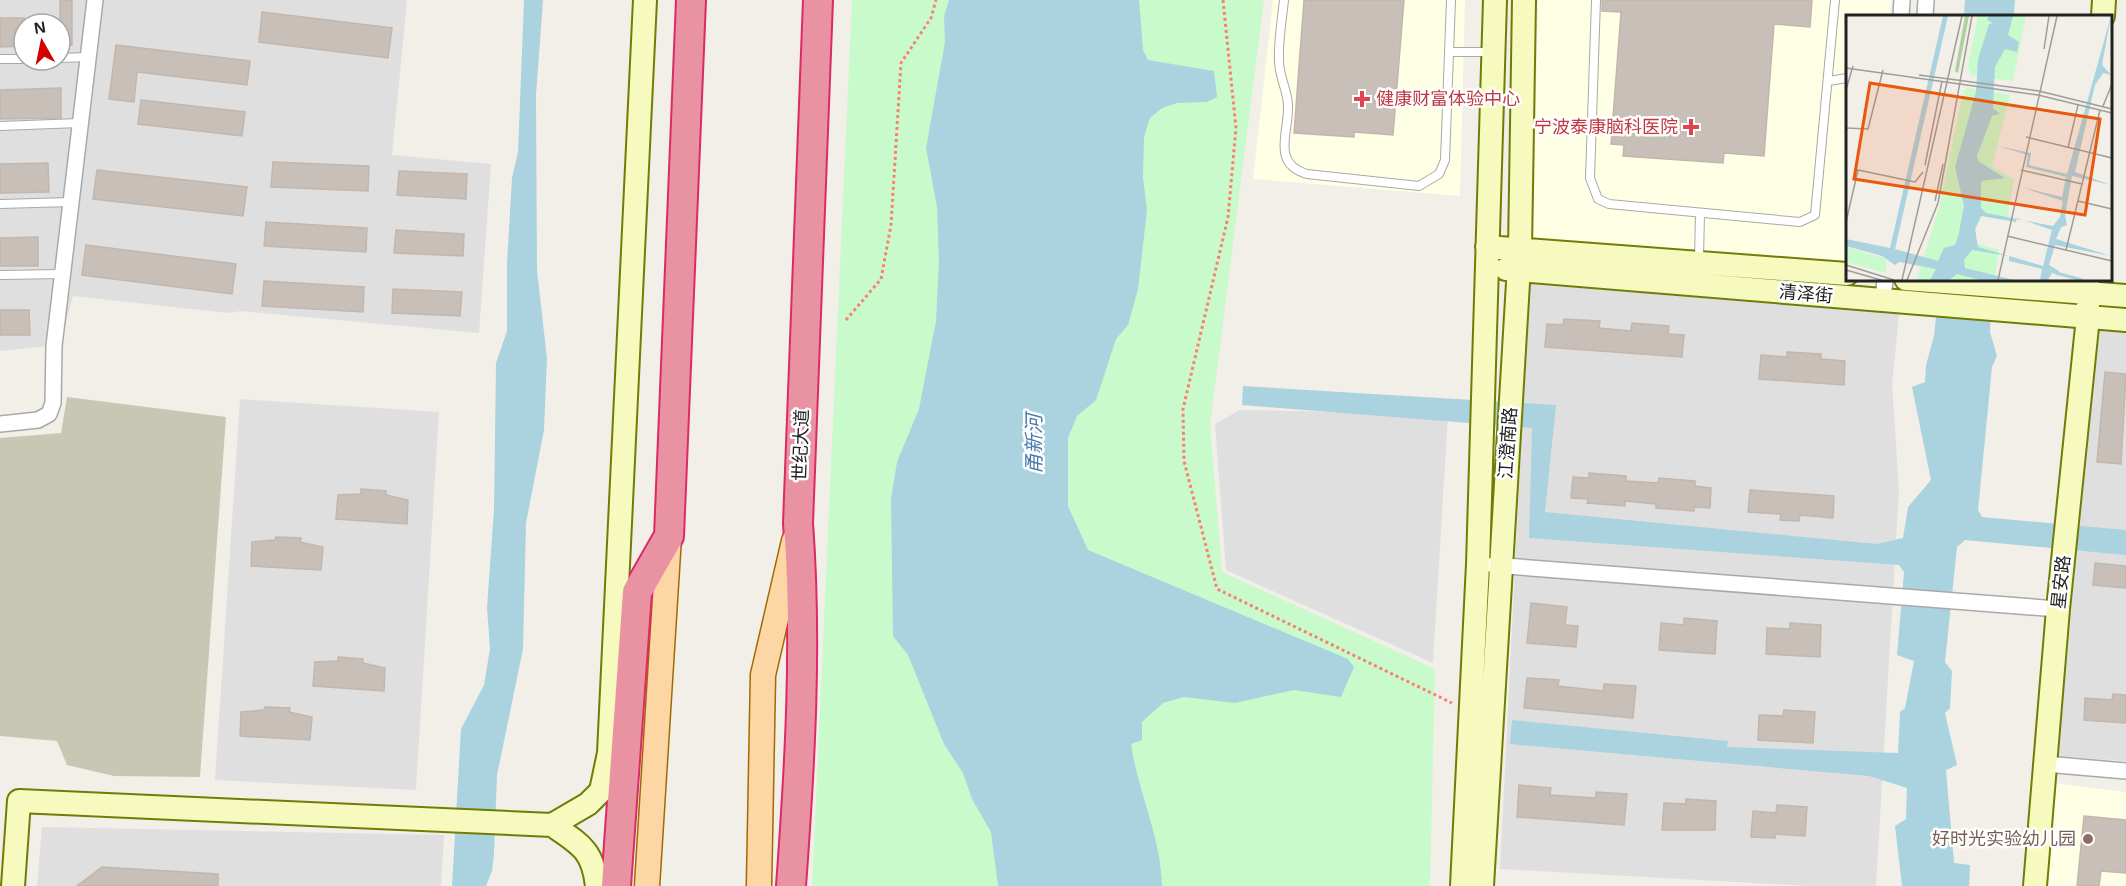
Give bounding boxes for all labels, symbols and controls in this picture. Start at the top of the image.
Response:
north arrow [12,12,72,72]
inset map [1846,15,2111,280]
text: N [33,18,47,37]
place label: 健康财富体验中心 [1376,89,1520,109]
marker: 健康财富体验中心 [1353,90,1371,108]
place label: 宁波泰康脑科医院 [1534,117,1678,137]
marker: 宁波泰康脑科医院 [1682,118,1700,136]
street label: 清泽街 [1778,282,1834,306]
street label: 江澄南路 [1496,406,1520,480]
street label: 世纪大道 [790,409,812,481]
water label: 甬新河 [1023,410,1045,474]
street label: 星安路 [2048,554,2074,610]
place label: 好时光实验幼儿园 [1932,829,2076,849]
marker: 好时光实验幼儿园 [2081,832,2095,846]

